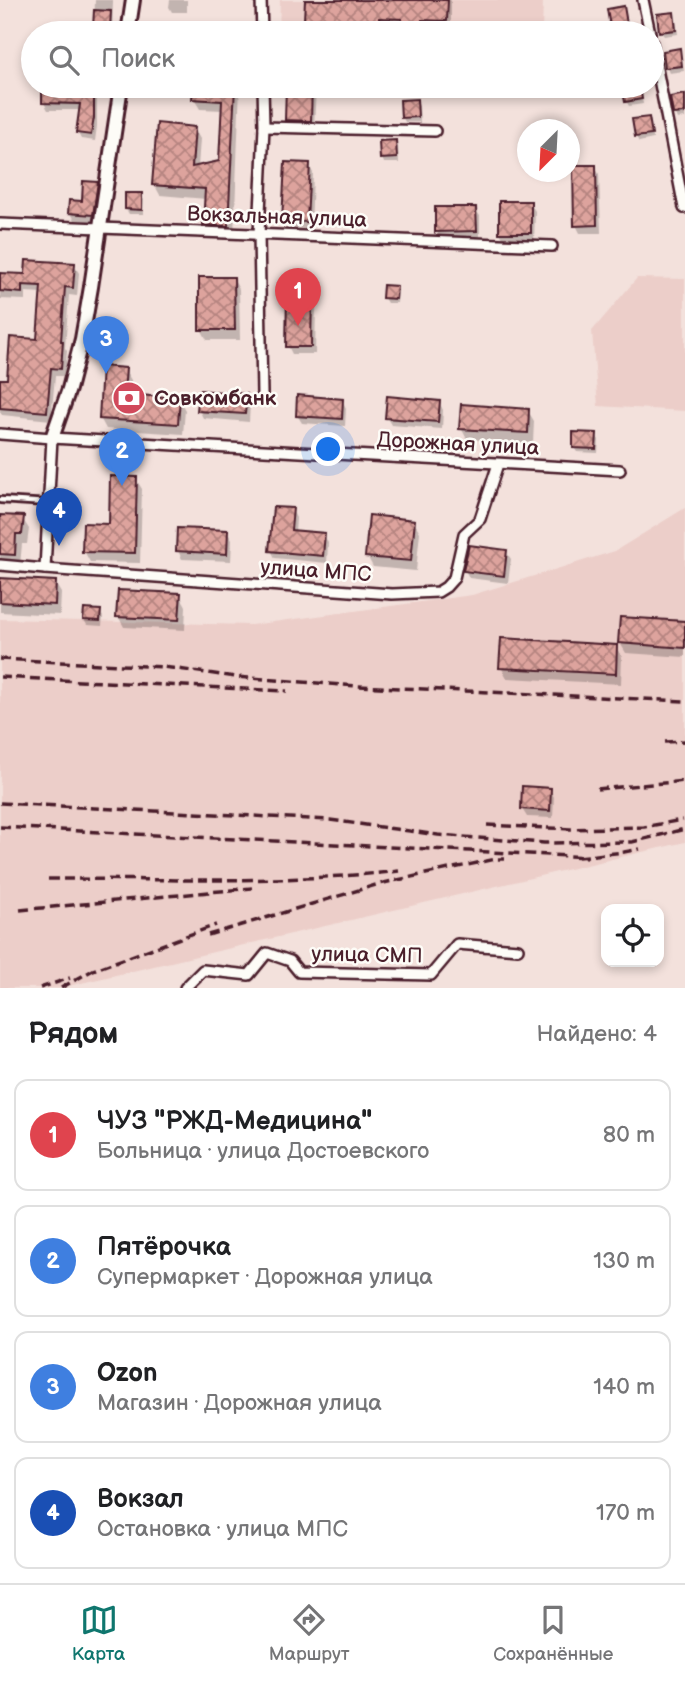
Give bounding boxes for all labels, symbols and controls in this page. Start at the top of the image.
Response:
search box [21,21,664,98]
icon: search [45,41,83,79]
text: Поиск [101,44,175,75]
north arrow [517,119,580,182]
street label: Вокзальная улица [187,201,368,233]
pin: 1 [275,268,321,326]
pin: 3 [83,316,129,374]
bank icon: Совкомбанк [110,379,148,417]
place label: Совкомбанк [154,386,277,411]
street label: Дорожная улица [376,427,540,461]
pin: 2 [99,428,145,486]
your location [311,432,345,466]
pin: 4 [36,488,82,546]
street label: улица МПС [260,555,372,587]
map controls [601,904,664,967]
button: locate [601,904,664,967]
street label: улица СМП [311,942,423,968]
text: Рядом [28,1016,118,1052]
text: Найдено: 4 [537,1020,657,1048]
text: ЧУЗ "РЖД-Медицина" [97,1106,372,1137]
text: 1 [48,1121,58,1149]
text: 80 m [603,1121,655,1149]
text: Больница · улица Достоевского [97,1137,429,1165]
text: Пятёрочка [97,1232,231,1263]
text: 2 [46,1247,60,1275]
text: 130 m [593,1247,655,1275]
text: Супермаркет · Дорожная улица [97,1263,433,1291]
text: Ozon [97,1358,158,1389]
text: 3 [46,1373,60,1401]
text: 140 m [593,1373,655,1401]
text: Магазин · Дорожная улица [97,1389,382,1417]
text: Вокзал [97,1484,184,1515]
text: 4 [46,1499,60,1527]
text: 170 m [596,1499,655,1527]
text: Остановка · улица МПС [97,1515,348,1543]
tab: Карта [72,1601,125,1666]
tab: Маршрут [269,1601,350,1666]
tab: Сохранённые [493,1601,613,1666]

